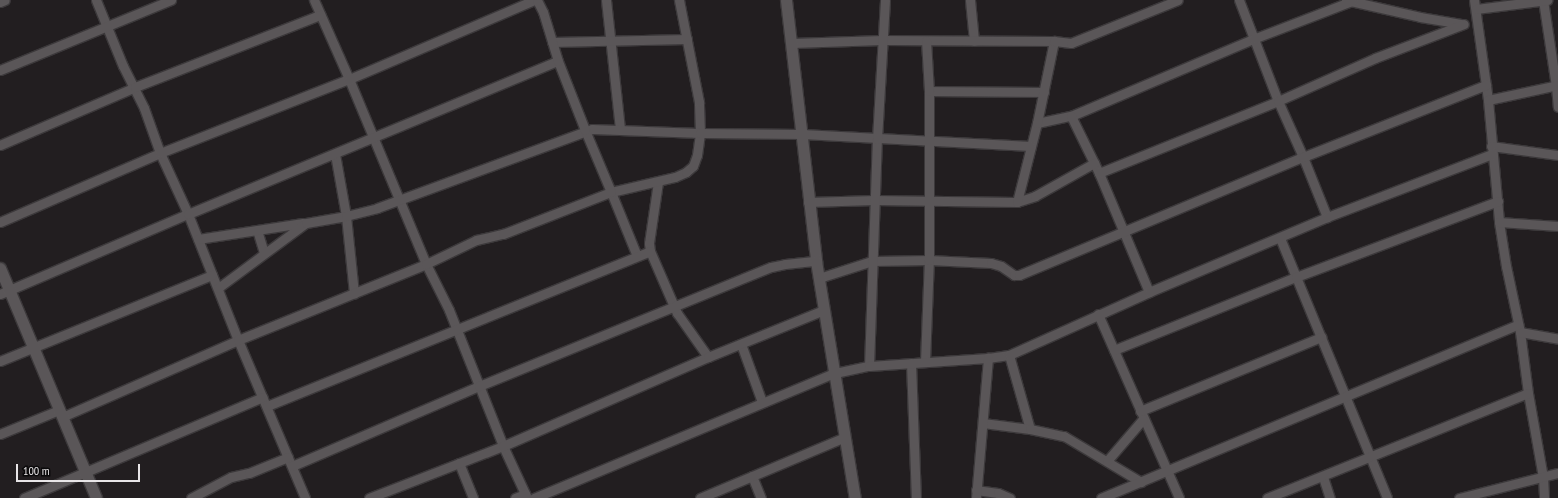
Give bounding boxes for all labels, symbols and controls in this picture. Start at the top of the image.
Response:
scale bar [18,456,142,482]
text: 100 m [23,463,50,478]

